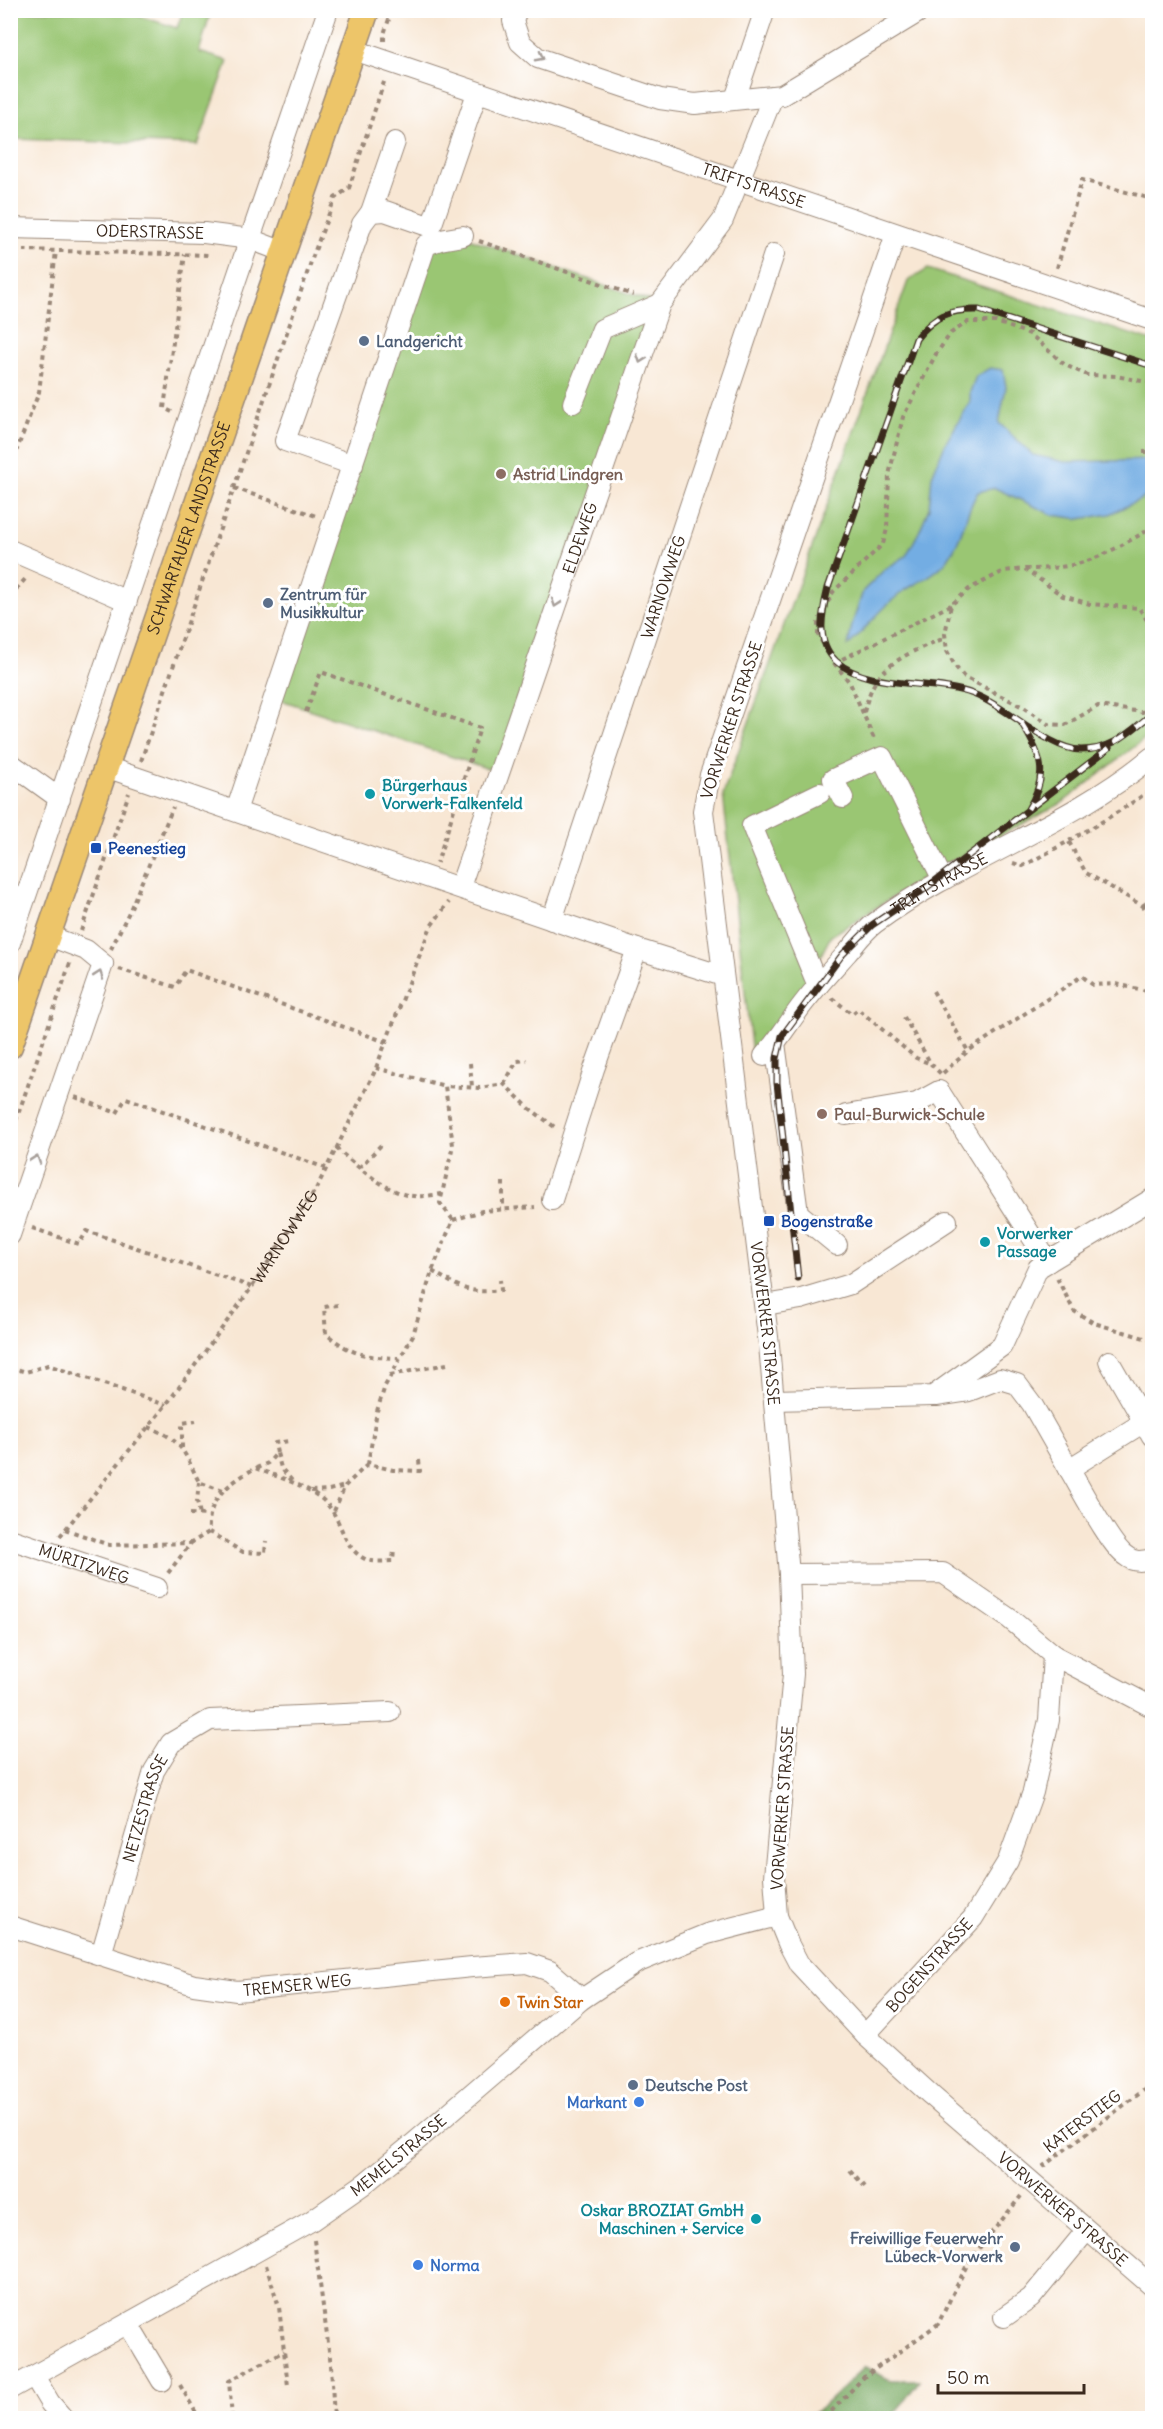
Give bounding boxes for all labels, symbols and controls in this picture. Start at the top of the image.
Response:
one-way arrow [534,50,544,61]
street label: TRIFTSTRASSE [699,158,808,212]
street label: ODERSTRASSE [96,220,204,243]
place label: Landgericht [376,331,463,352]
marker: Landgericht [357,334,371,348]
one-way arrow [635,353,648,364]
street label: SCHWARTAUER LANDSTRASSE [143,419,234,637]
place label: Astrid Lindgren [513,464,623,485]
marker: Astrid Lindgren [494,467,508,481]
street label: ELDEWEG [558,500,601,576]
street label: WARNOWWEG [636,533,690,641]
place label: Zentrum für Musikkultur [280,584,367,622]
marker: Zentrum für Musikkultur [261,596,275,610]
one-way arrow [551,597,564,608]
street label: VORWERKER STRASSE [696,639,766,801]
place label: Bürgerhaus Vorwerk-Falkenfeld [382,775,523,813]
marker: Bürgerhaus Vorwerk-Falkenfeld [363,787,377,801]
place label: Peenestieg [108,838,186,859]
marker: Peenestieg [89,841,103,855]
street label: TRIFTSTRASSE [887,848,991,919]
one-way arrow [92,970,105,981]
place label: Paul-Burwick-Schule [834,1104,985,1124]
marker: Paul-Burwick-Schule [815,1107,829,1121]
one-way arrow [29,1154,42,1165]
street label: WARNOWWEG [247,1186,322,1288]
place label: Bogenstraße [781,1211,873,1232]
marker: Bogenstraße [762,1214,776,1228]
place label: Vorwerker Passage [997,1223,1073,1262]
marker: Vorwerker Passage [978,1235,992,1249]
street label: VORWERKER STRASSE [746,1240,784,1406]
street label: MÜRITZWEG [36,1539,132,1588]
street label: VORWERKER STRASSE [766,1725,798,1891]
street label: NETZESTRASSE [118,1751,172,1865]
street label: BOGENSTRASSE [881,1914,977,2016]
street label: TREMSER WEG [242,1969,352,2000]
place label: Twin Star [517,1992,584,2012]
marker: Twin Star [498,1995,512,2009]
place label: Deutsche Post [645,2075,748,2095]
marker: Deutsche Post [626,2078,640,2092]
street label: KATERSTIEG [1039,2085,1125,2157]
place label: Markant [567,2092,628,2112]
marker: Markant [632,2095,646,2109]
street label: MEMELSTRASSE [346,2110,450,2201]
street label: VORWERKER STRASSE [994,2147,1132,2270]
place label: Oskar BROZIAT GmbH Maschinen + Service [580,2200,745,2238]
marker: Oskar BROZIAT GmbH Maschinen + Service [749,2212,763,2226]
place label: Freiwillige Feuerwehr Lübeck-Vorwerk [850,2228,1003,2266]
marker: Freiwillige Feuerwehr Lübeck-Vorwerk [1008,2240,1022,2254]
place label: Norma [430,2255,480,2275]
marker: Norma [411,2258,425,2272]
scale bar [938,2357,1084,2395]
text: 50 m [947,2366,989,2389]

